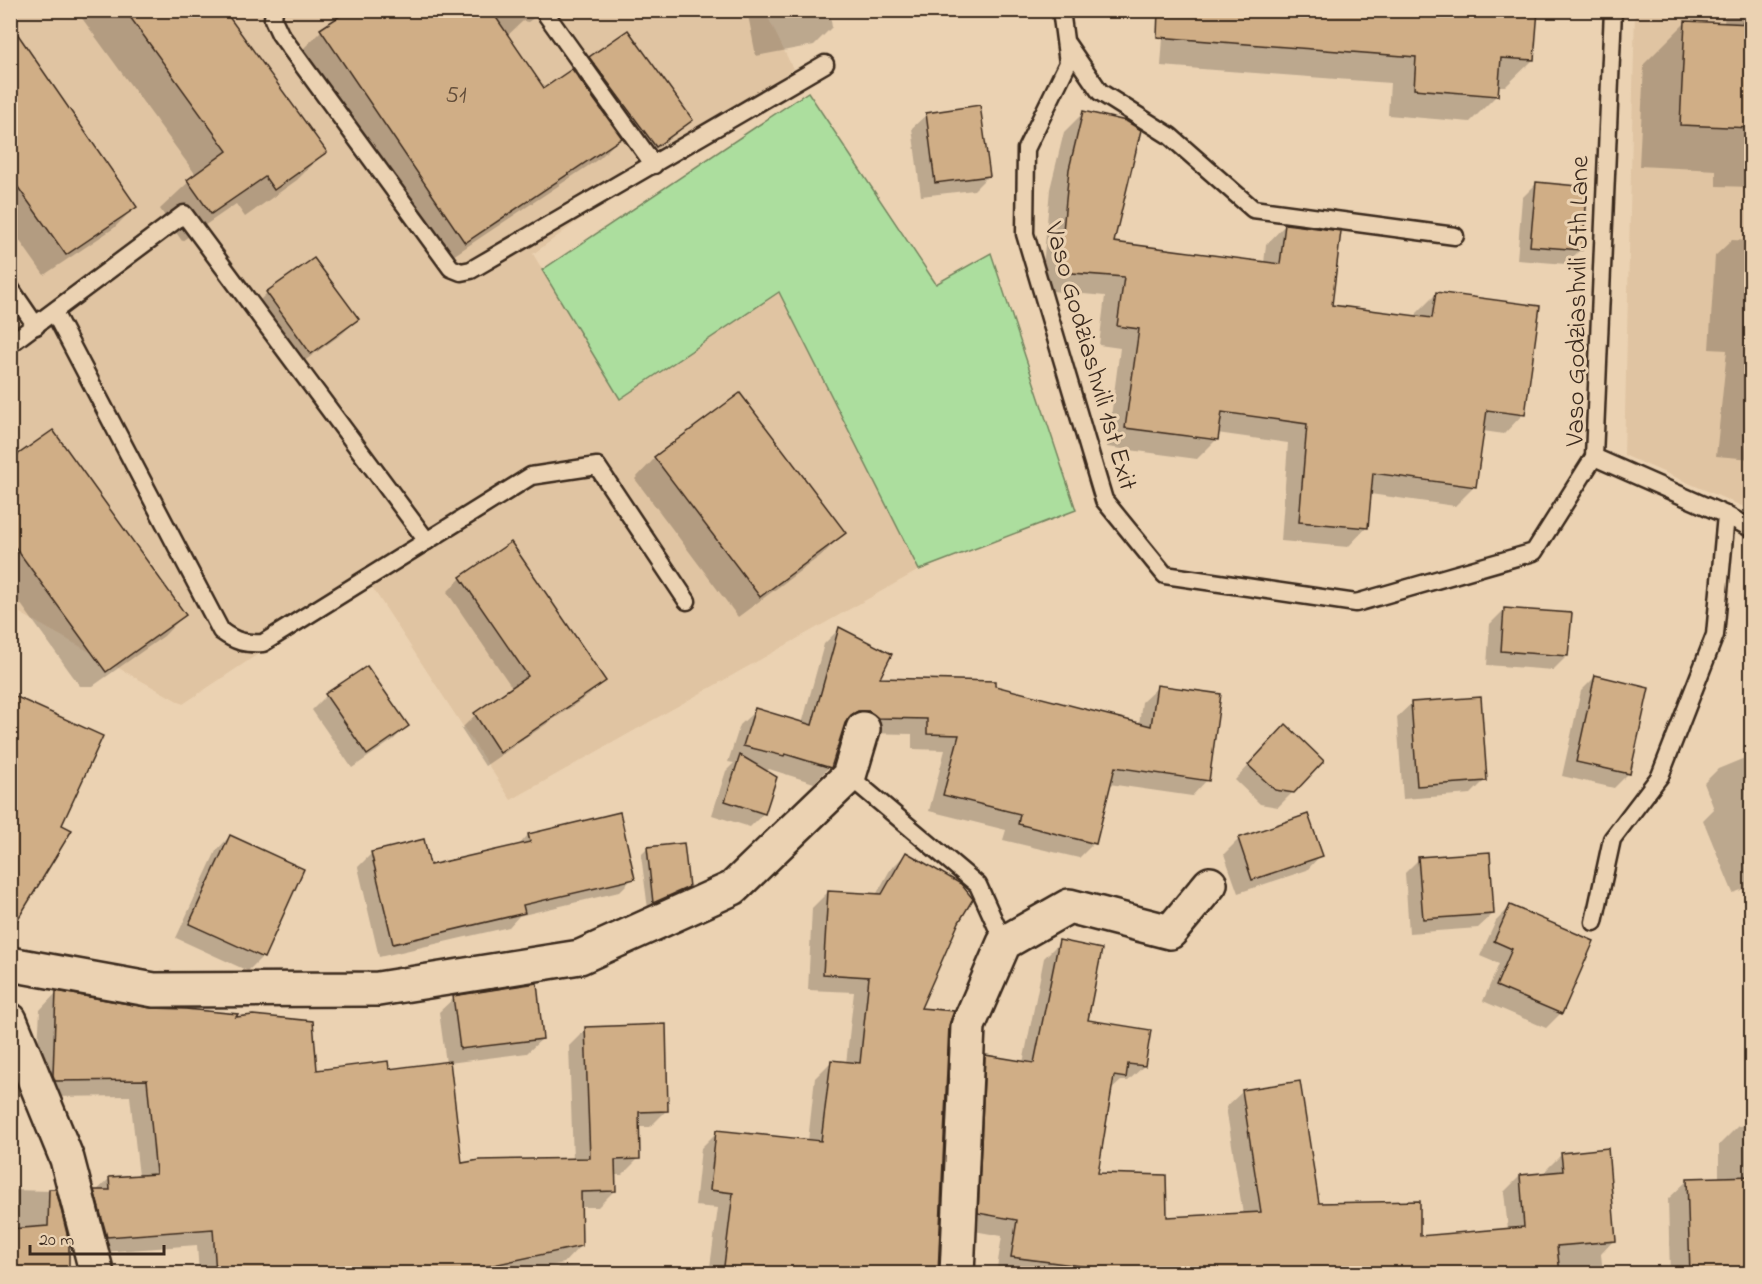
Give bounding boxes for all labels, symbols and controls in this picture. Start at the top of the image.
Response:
house number: 51 [445,79,467,114]
street label: Vaso Godziashvili 5th Lane [1556,154,1601,448]
street label: Vaso Godziashvili 1st Exit [1032,217,1147,495]
scale bar [30,1218,164,1256]
text: 20 m [39,1228,74,1254]

